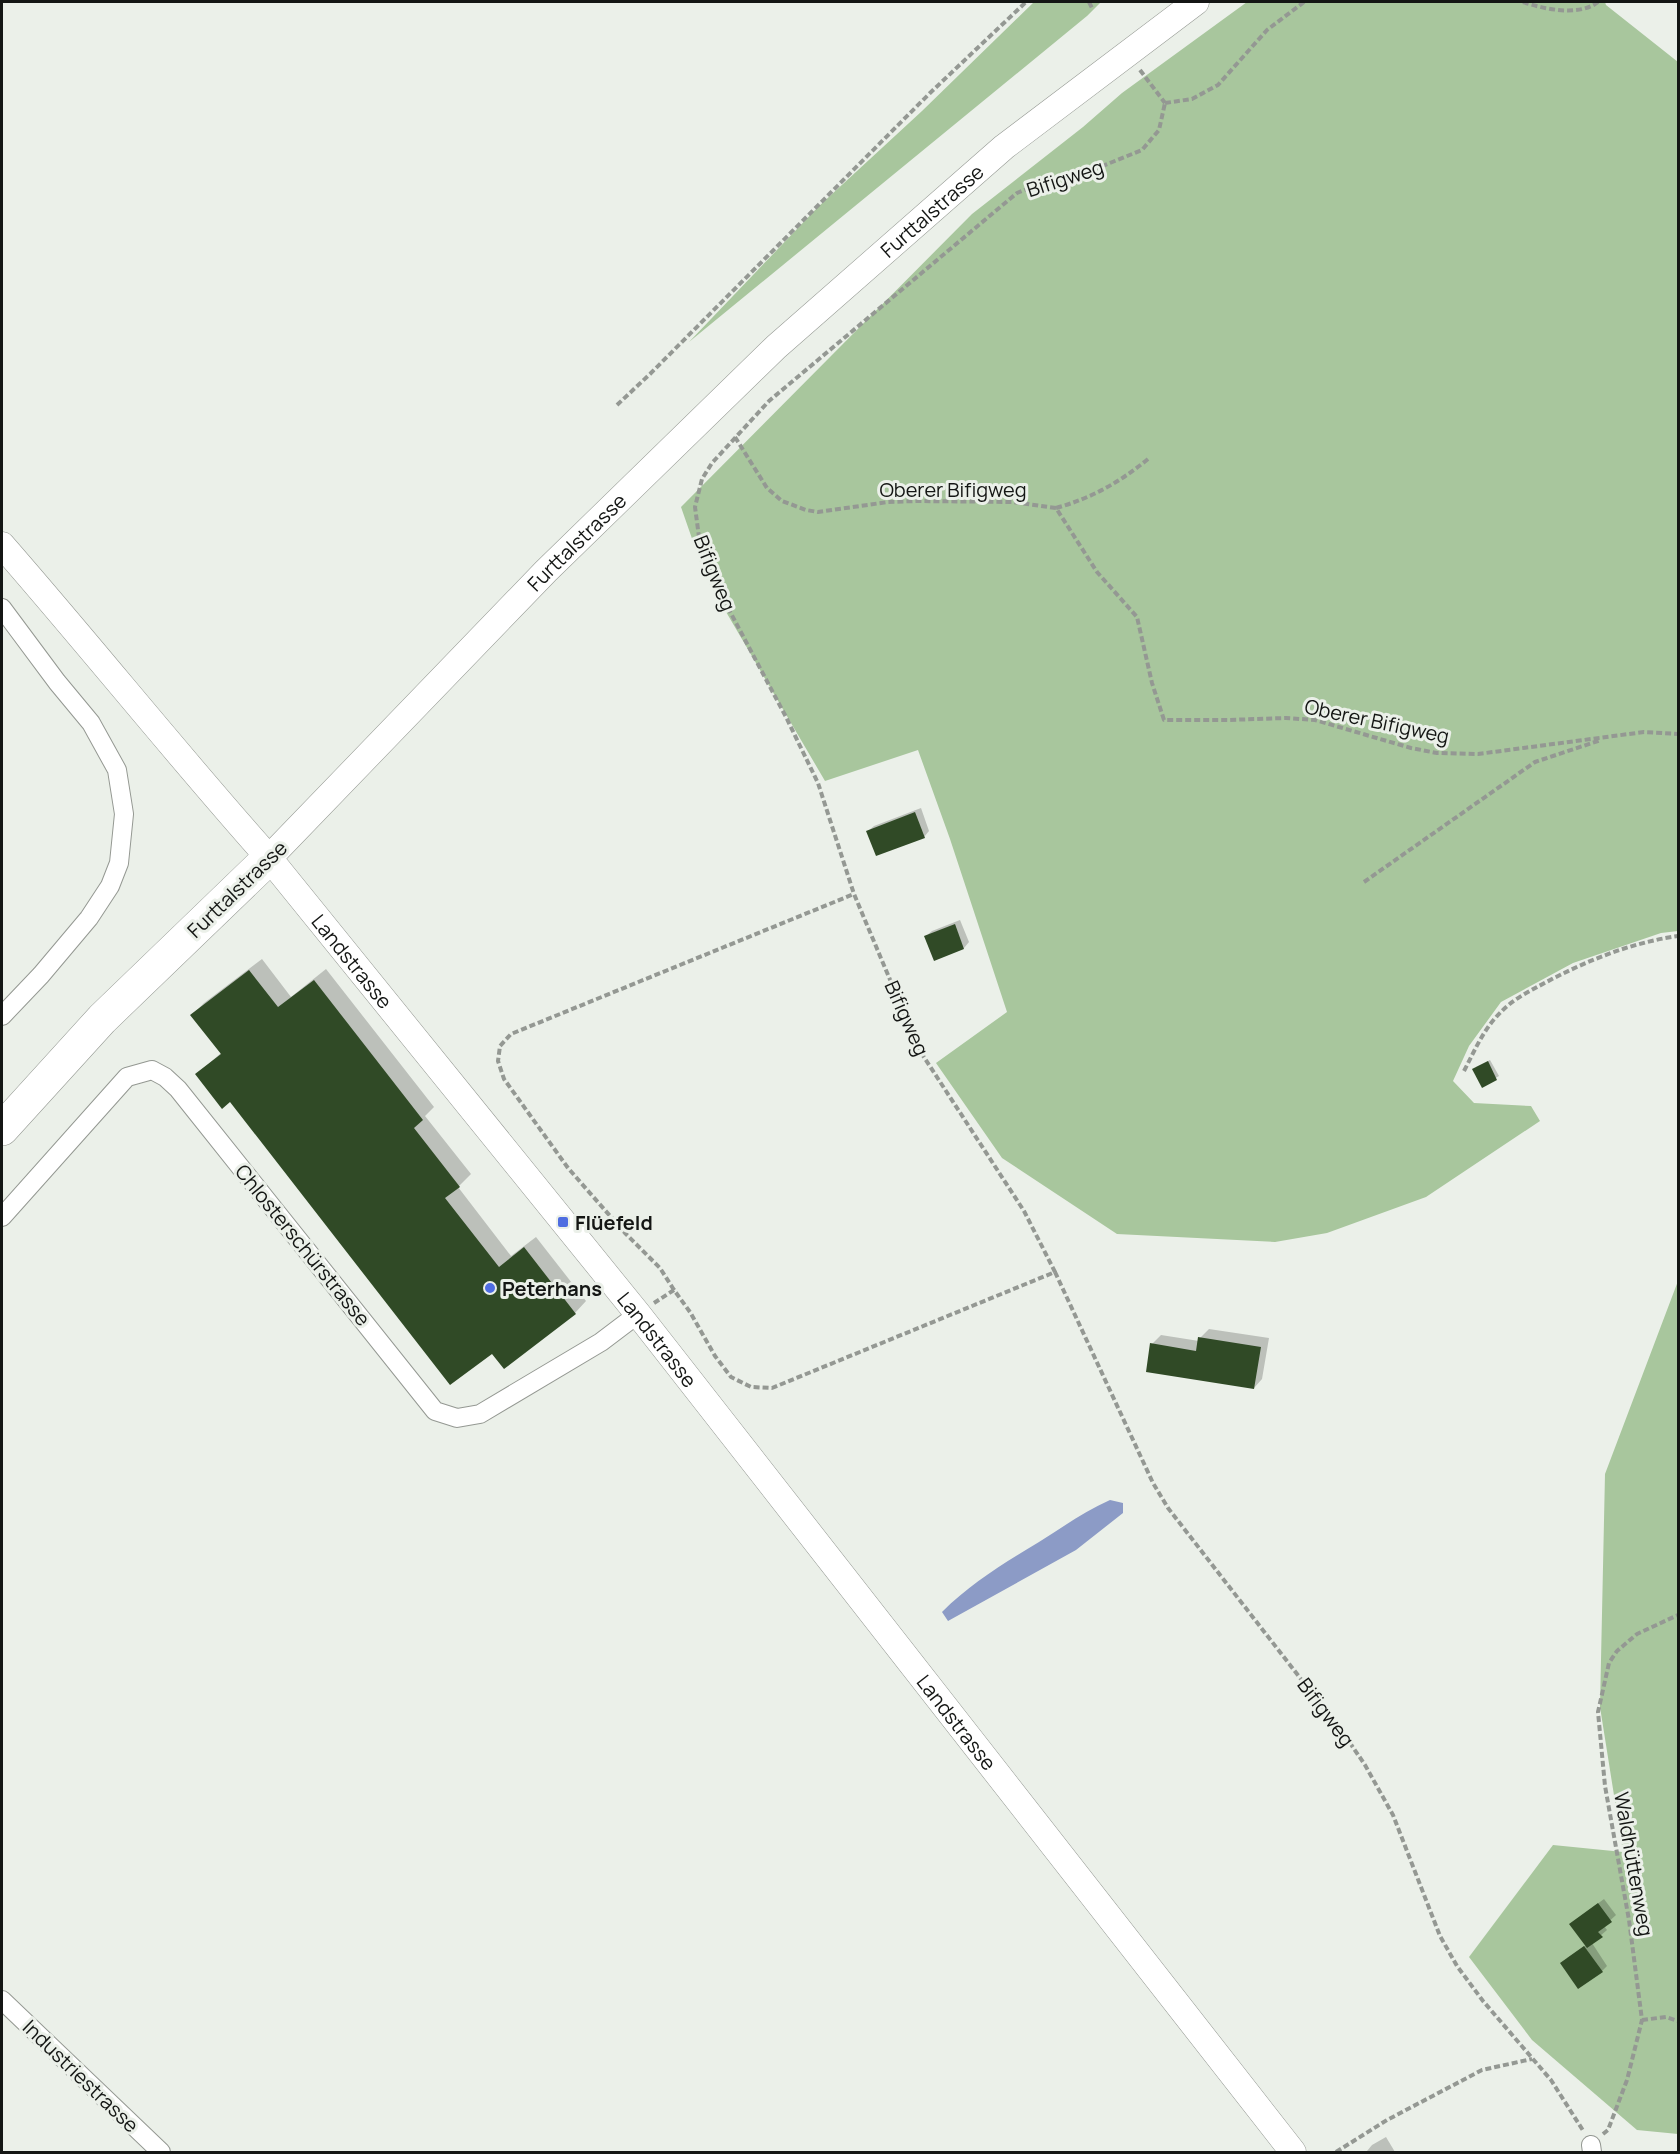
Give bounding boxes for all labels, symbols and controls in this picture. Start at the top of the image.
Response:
street label: Bifigweg [1023,153,1107,203]
street label: Furttalstrasse [874,158,989,263]
street label: Oberer Bifigweg [879,476,1027,503]
street label: Furttalstrasse [521,487,632,596]
street label: Bifigweg [688,531,742,615]
street label: Oberer Bifigweg [1302,692,1452,750]
street label: Furttalstrasse [181,835,293,943]
street label: Landstrasse [306,908,399,1014]
street label: Bifigweg [879,976,935,1060]
street label: Chlosterschürstrasse [229,1159,377,1331]
place label: Flüefeld [575,1209,653,1236]
marker: Flüefeld [556,1215,570,1229]
place label: Peterhans [502,1275,602,1302]
marker: Peterhans [483,1281,497,1295]
street label: Landstrasse [612,1286,703,1392]
street label: Landstrasse [911,1669,1003,1775]
street label: Bifigweg [1291,1672,1361,1752]
street label: Waldhüttenweg [1608,1790,1660,1938]
street label: Industriestrasse [17,2014,145,2138]

